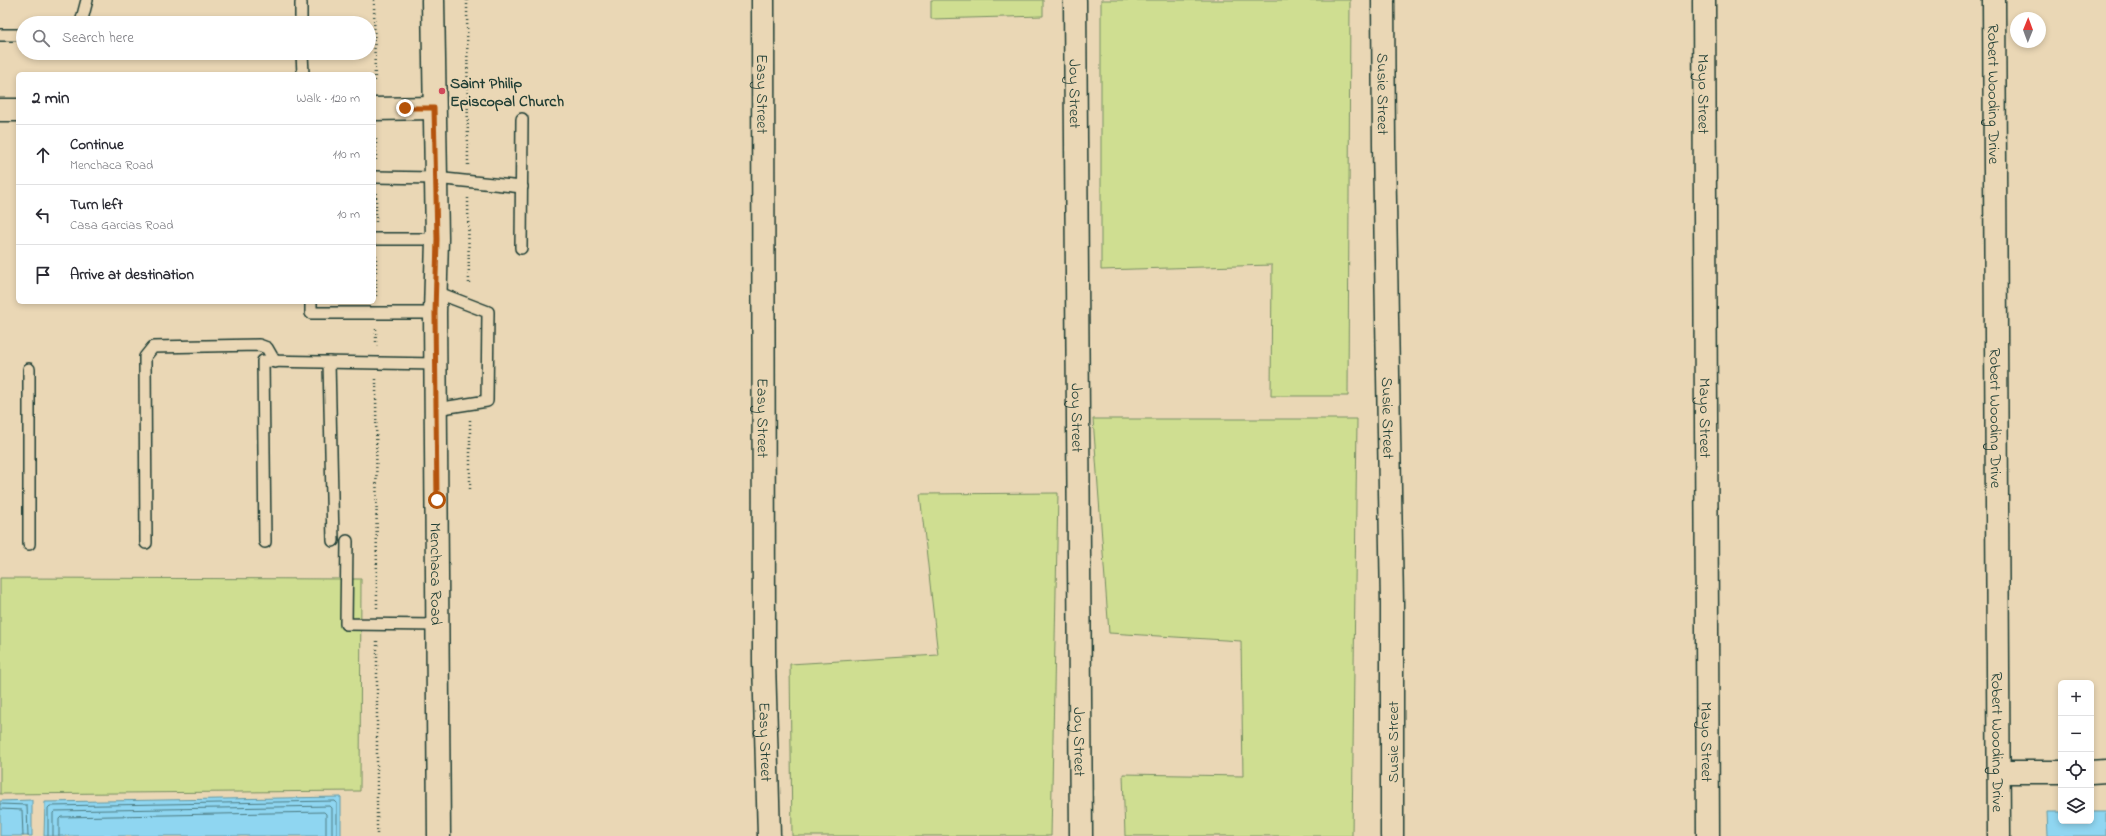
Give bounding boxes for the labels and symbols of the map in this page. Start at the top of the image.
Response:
north arrow [2010,12,2046,48]
street label: Robert Wooding Drive [1980,24,2005,165]
street label: Susie Street [1369,53,1394,136]
street label: Easy Street [749,54,773,135]
street label: Mayo Street [1690,54,1715,135]
street label: Joy Street [1061,59,1086,129]
place label: Saint Philip Episcopal Church [450,72,564,114]
marker: Saint Philip Episcopal Church [437,86,447,96]
route end [396,99,414,117]
street label: Robert Wooding Drive [1982,348,2007,489]
street label: Susie Street [1374,377,1399,460]
street label: Easy Street [750,378,774,459]
street label: Mayo Street [1692,378,1716,459]
street label: Joy Street [1064,383,1088,453]
route start [428,491,446,509]
street label: Menchaca Road [423,522,447,625]
street label: Robert Wooding Drive [1984,672,2009,813]
street label: Susie Street [1382,700,1406,783]
street label: Easy Street [751,702,777,783]
street label: Mayo Street [1693,702,1718,783]
street label: Joy Street [1066,707,1091,777]

